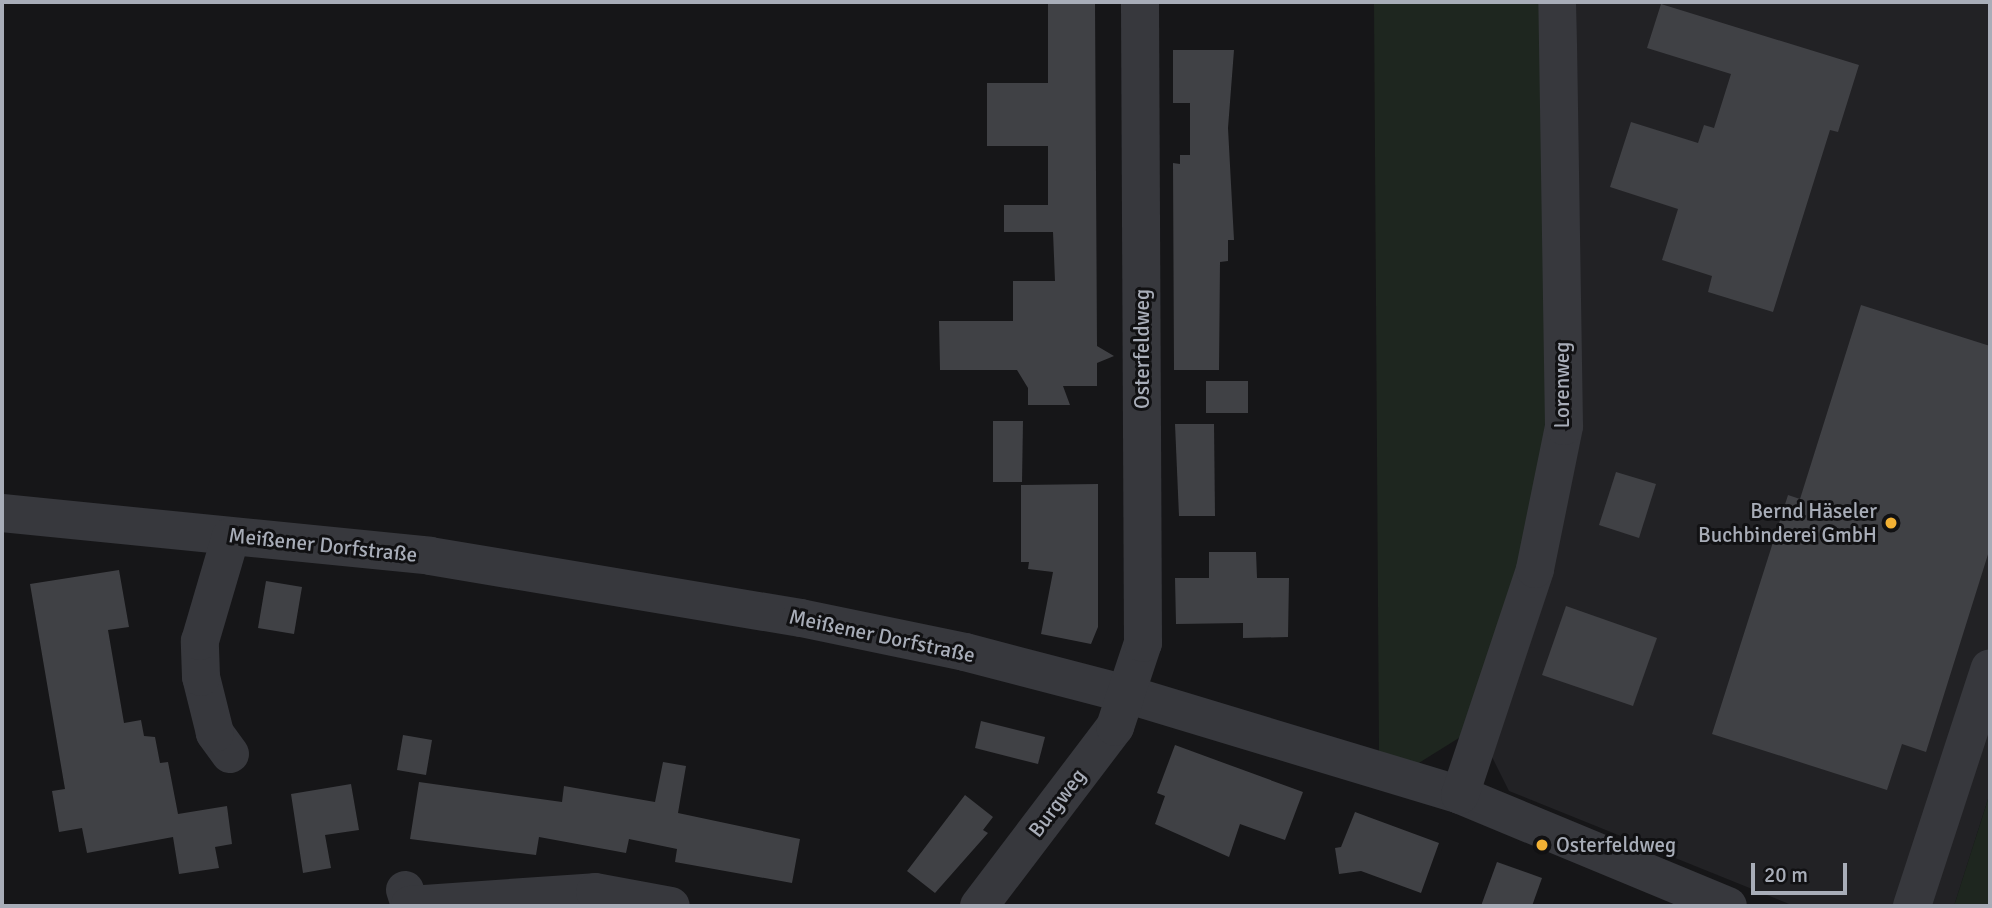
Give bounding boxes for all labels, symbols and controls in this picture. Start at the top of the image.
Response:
street label: Osterfeldweg [1129,289,1155,409]
street label: Lorenweg [1549,342,1575,428]
place label: Bernd Häseler Buchbinderei GmbH [1698,498,1877,548]
marker: Bernd Häseler Buchbinderei GmbH [1883,515,1899,531]
street label: Meißener Dorfstraße [228,523,418,567]
street label: Meißener Dorfstraße [787,604,977,668]
street label: Burgweg [1023,764,1091,842]
place label: Osterfeldweg [1556,832,1676,858]
marker: Osterfeldweg [1534,837,1550,853]
scale bar [1754,848,1850,892]
text: 20 m [1764,862,1808,888]

